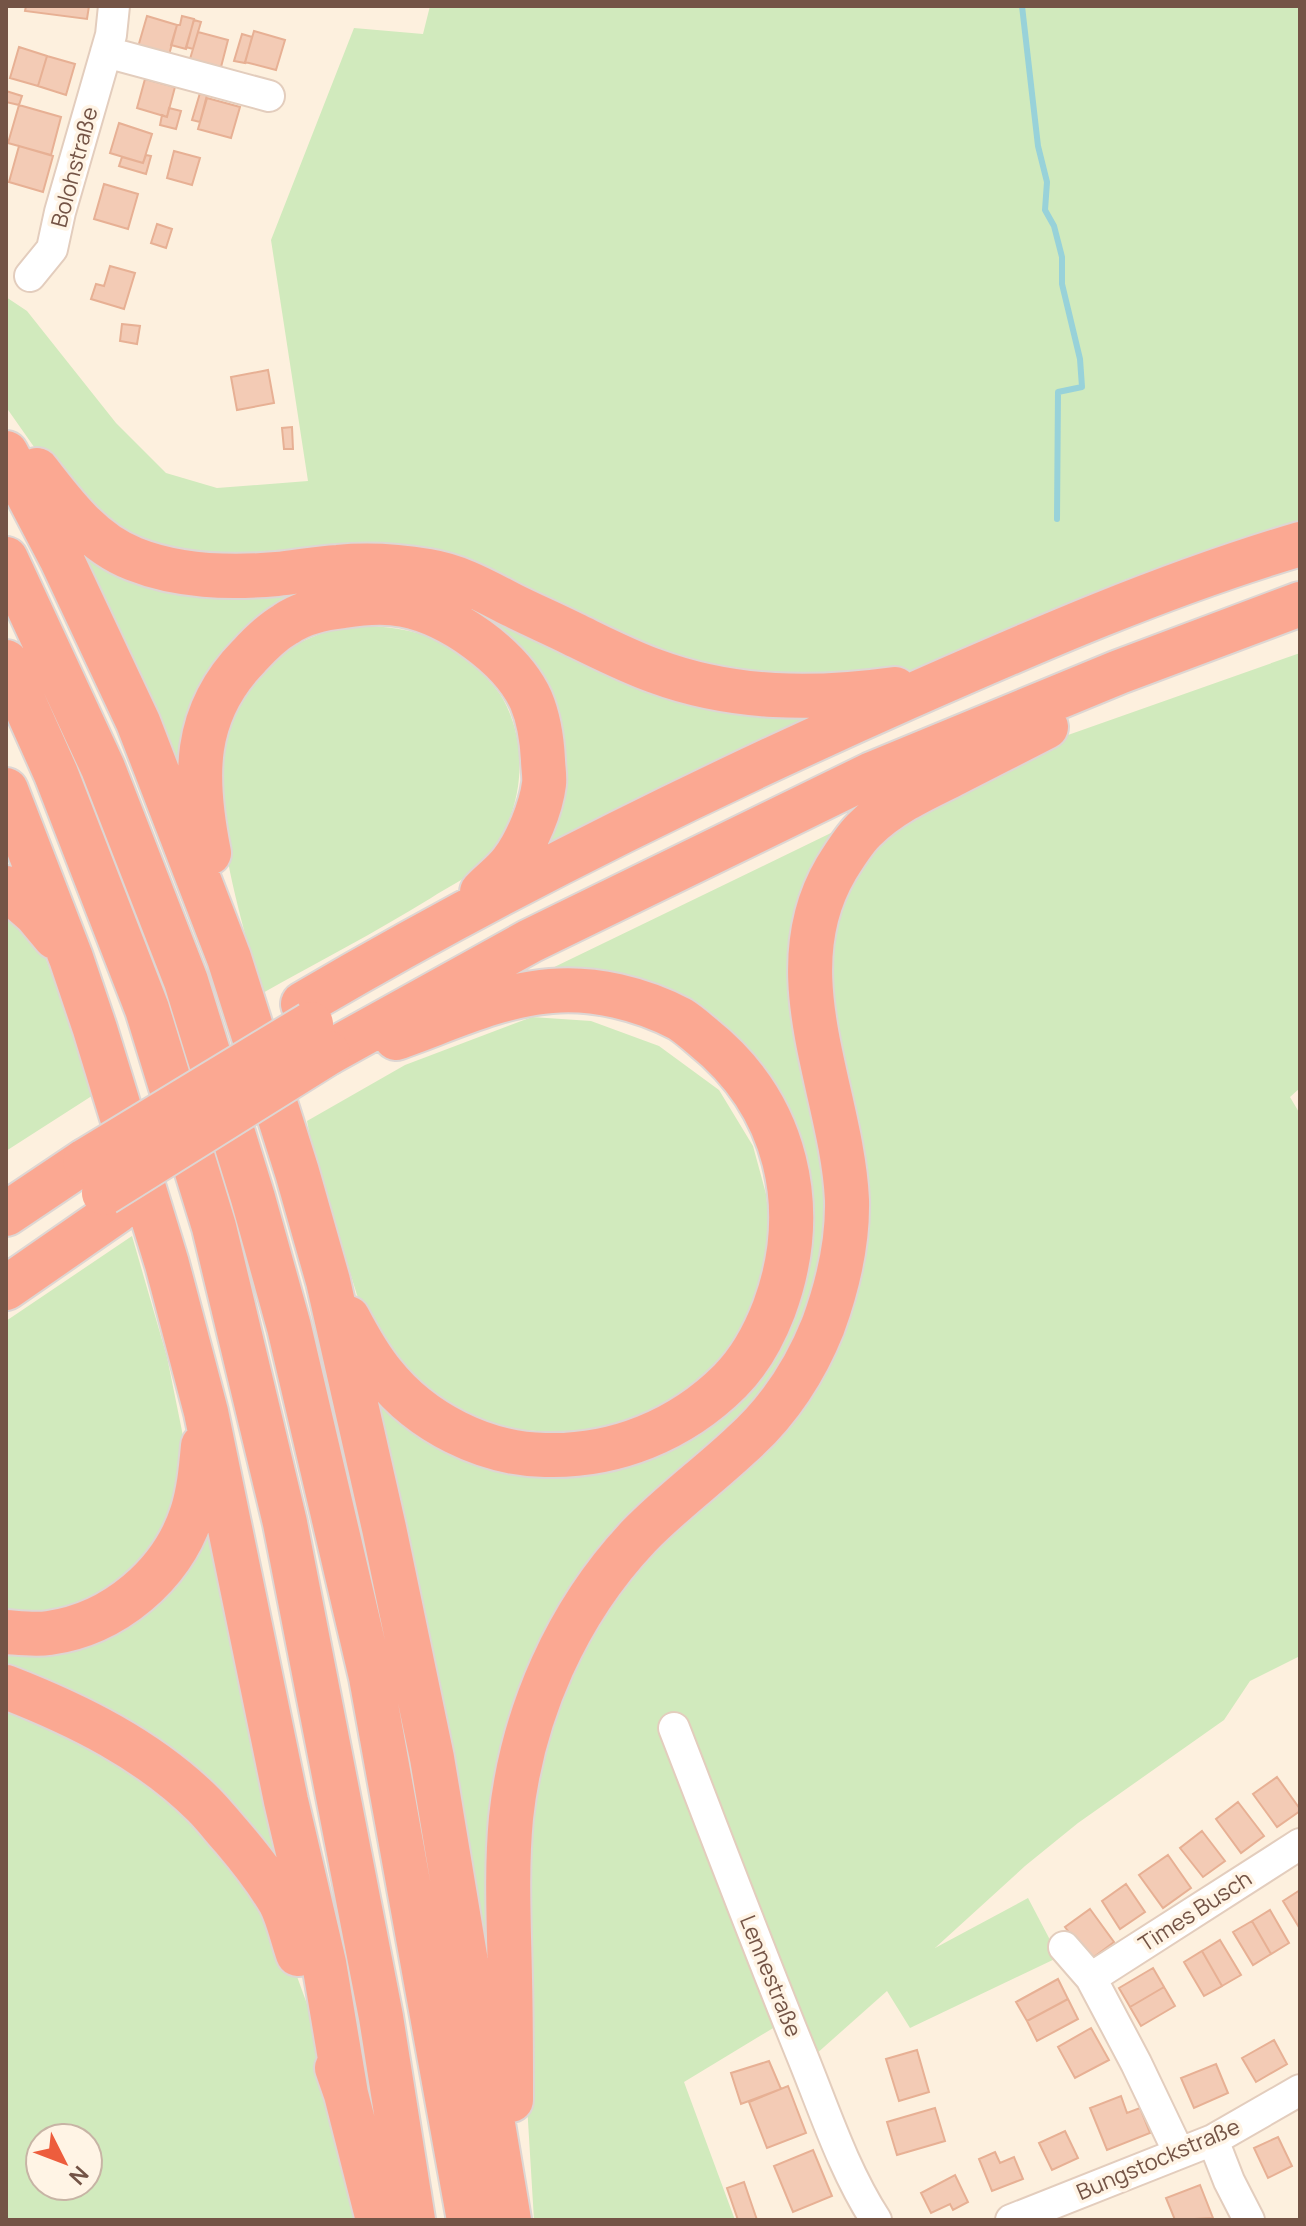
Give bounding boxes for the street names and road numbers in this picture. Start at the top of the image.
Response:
street label: Bolohstraße [43,103,105,231]
street label: Times Busch [1133,1863,1257,1959]
street label: Lennestraße [733,1911,809,2041]
street label: Bungstockstraße [1072,2111,1244,2207]

